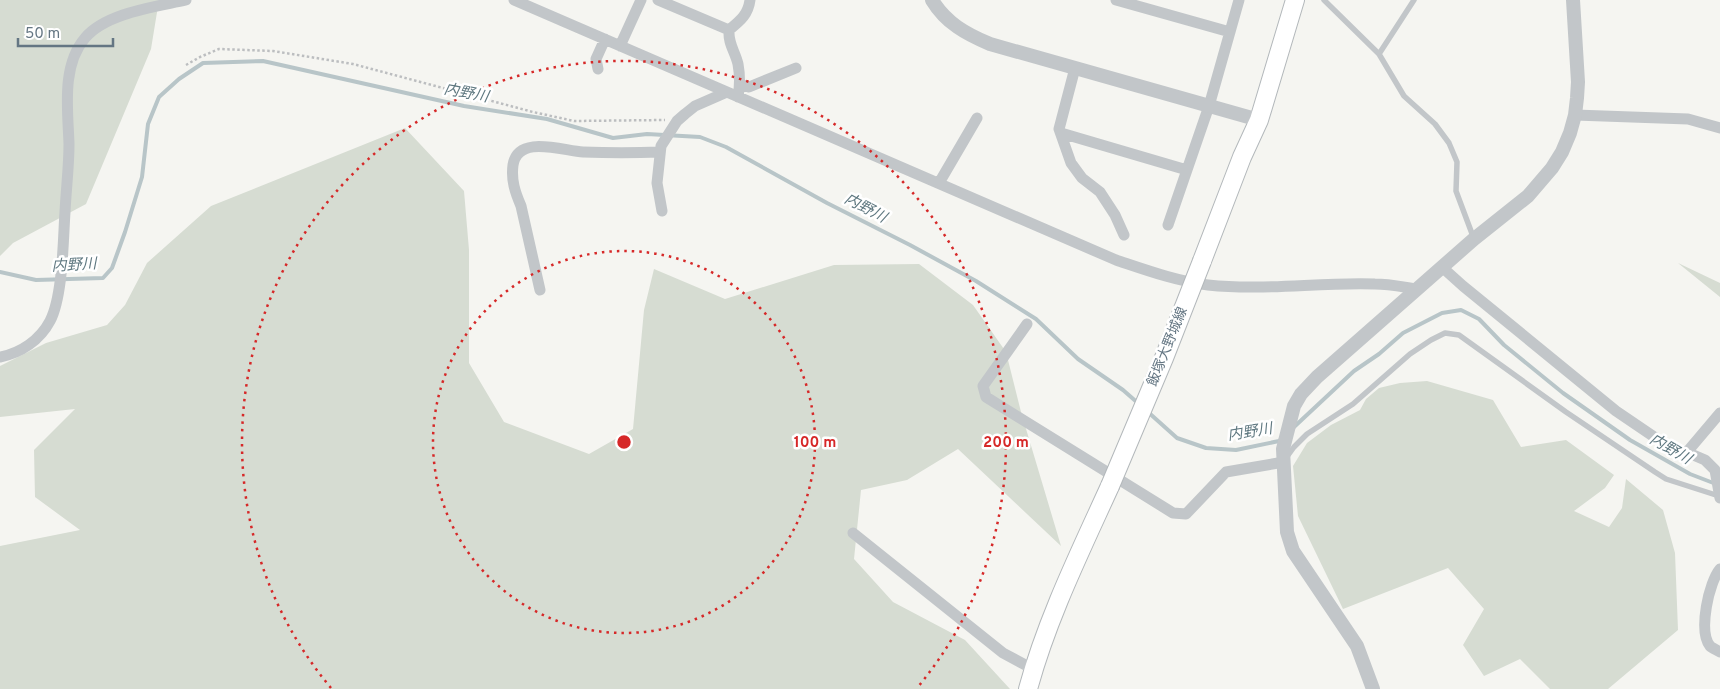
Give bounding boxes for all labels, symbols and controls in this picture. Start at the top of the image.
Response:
scale bar [18,15,112,47]
text: 50 m [25,25,60,44]
water label: 内野川 [442,80,492,108]
water label: 内野川 [841,190,891,229]
water label: 内野川 [51,255,99,277]
street label: 飯塚大野城線 [1144,305,1192,389]
water label: 内野川 [1226,420,1276,446]
water label: 内野川 [1646,431,1696,470]
centre of rings [615,433,633,451]
text: 100 m [794,434,836,453]
text: 200 m [983,434,1029,453]

